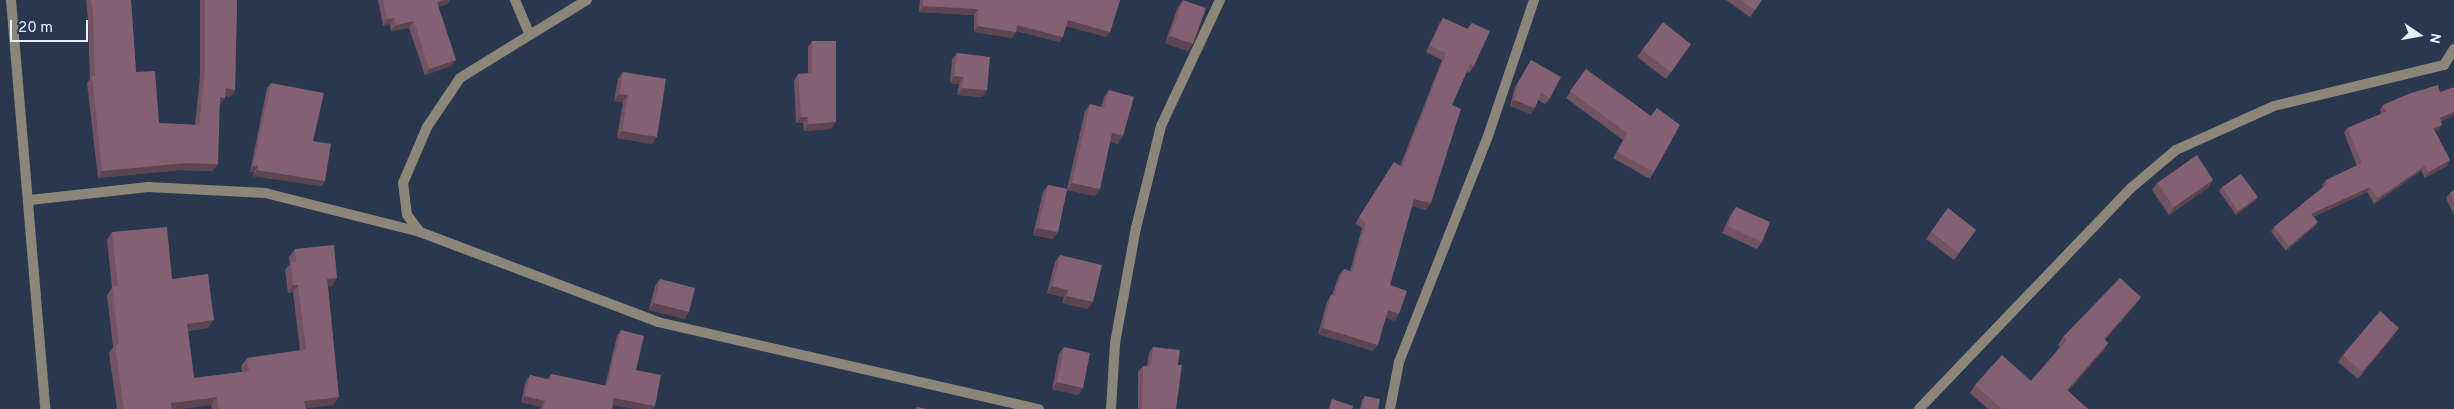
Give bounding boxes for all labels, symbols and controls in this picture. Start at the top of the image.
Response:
scale bar [12,10,90,42]
north arrow [2394,10,2444,60]
text: 20 m [18,19,53,38]
text: N [2425,32,2444,45]

